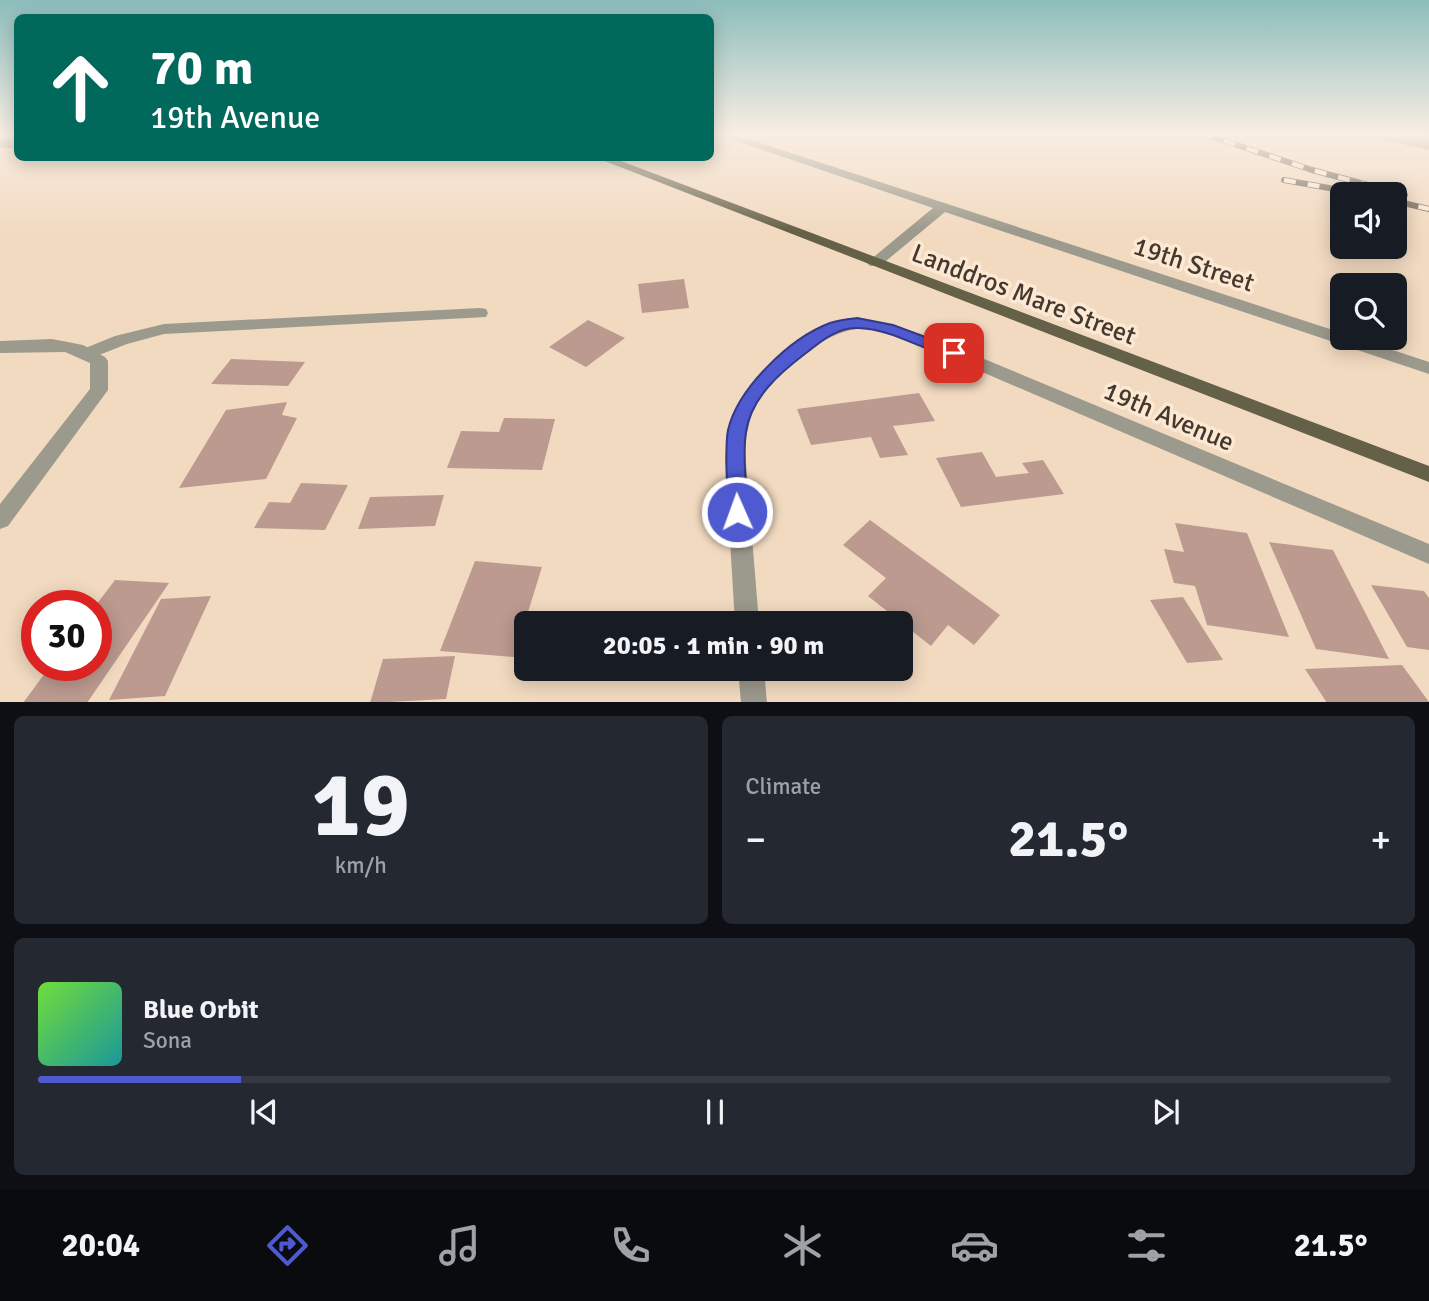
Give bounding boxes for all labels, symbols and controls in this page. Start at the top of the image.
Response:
text: 70 m [150,38,253,98]
icon: ahead [35,42,126,133]
text: 19th Avenue [150,98,320,137]
map controls [1330,182,1407,350]
button: sound [1330,182,1407,259]
street label: 19th Street [1129,230,1258,299]
street label: Landdros Mare Street [907,237,1140,352]
button: search [1330,273,1407,350]
pin [924,323,984,383]
icon: arrive [935,334,973,372]
street label: 19th Avenue [1099,375,1239,459]
position arrow [700,475,774,549]
speed limit sign: 30 [21,590,112,681]
text: 20:05 · 1 min · 90 m [603,630,824,662]
text: 19 [312,749,410,862]
text: Climate [746,772,821,801]
text: 21.5° [1008,807,1128,871]
text: − [746,816,766,863]
text: + [1370,816,1391,863]
text: km/h [335,851,387,880]
text: Blue Orbit [143,994,259,1026]
text: Sona [143,1026,192,1055]
icon: previous [245,1093,283,1131]
icon: pause [696,1093,734,1131]
icon: next [1147,1093,1185,1131]
icon: directions [263,1221,312,1270]
icon: music [435,1221,484,1270]
icon: phone [606,1221,655,1270]
icon: climate [778,1221,827,1270]
icon: car [950,1221,999,1270]
icon: filters [1122,1221,1171,1270]
text: 20:04 [61,1226,140,1265]
text: 21.5° [1294,1226,1368,1265]

